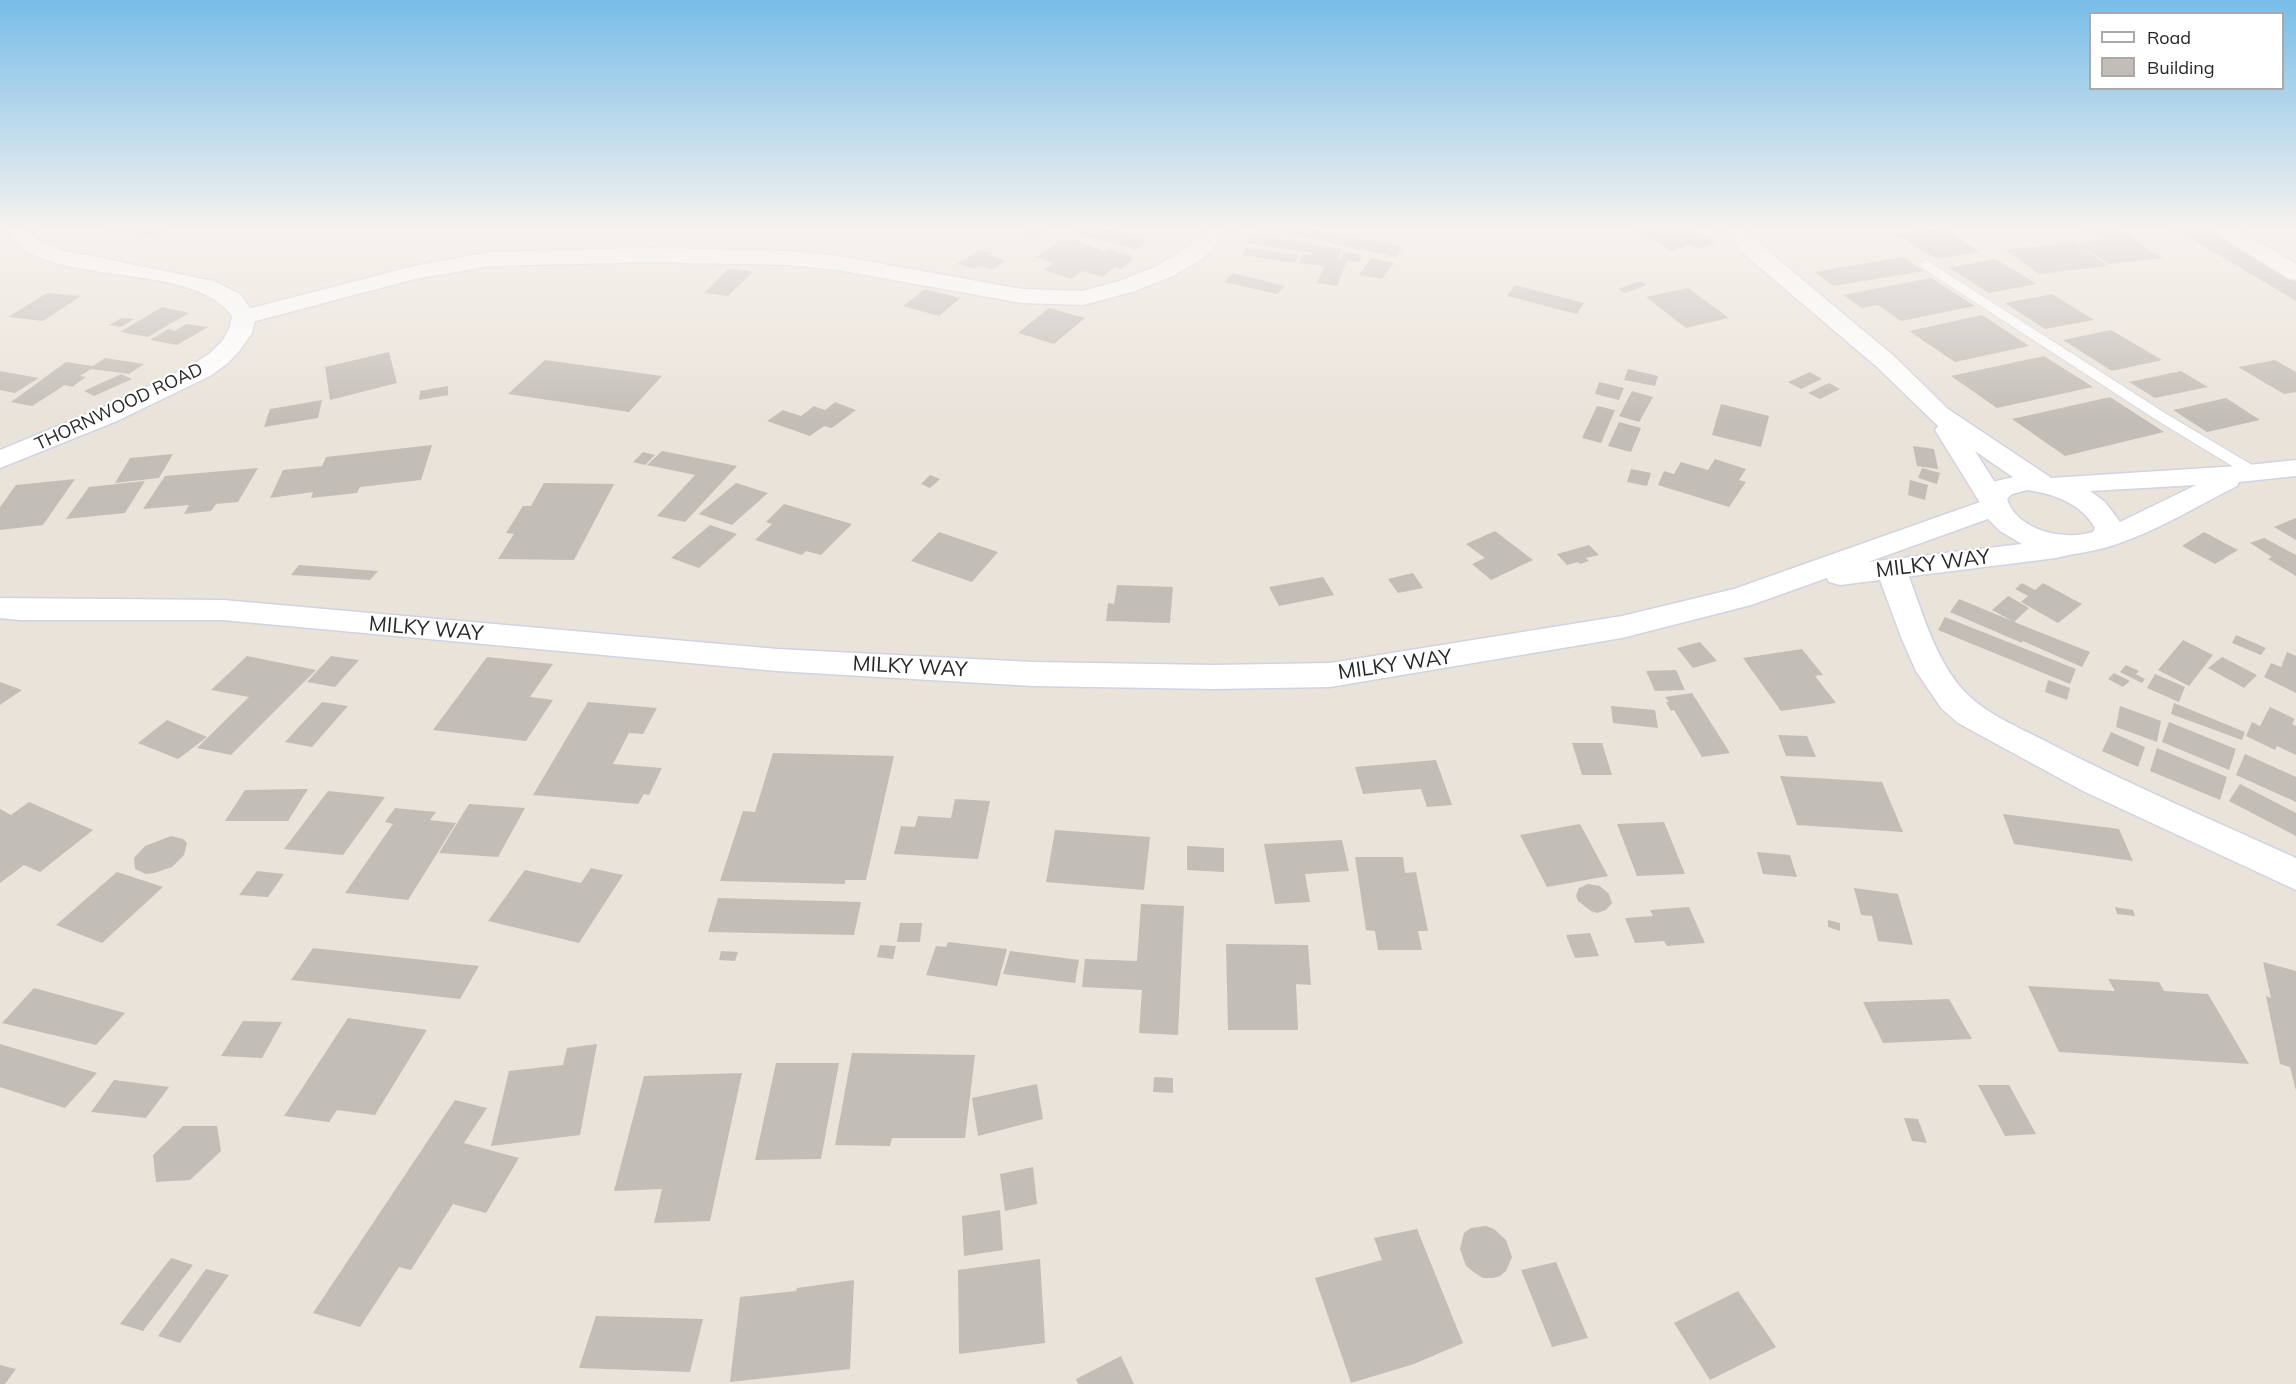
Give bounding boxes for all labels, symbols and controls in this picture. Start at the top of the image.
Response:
legend [2089,12,2284,90]
text: Road [2147,26,2191,49]
text: Building [2147,56,2215,79]
street label: THORNWOOD ROAD [32,359,206,455]
street label: MILKY WAY [1874,544,1992,584]
street label: MILKY WAY [368,611,484,647]
street label: MILKY WAY [1336,645,1454,685]
street label: MILKY WAY [852,651,968,683]

